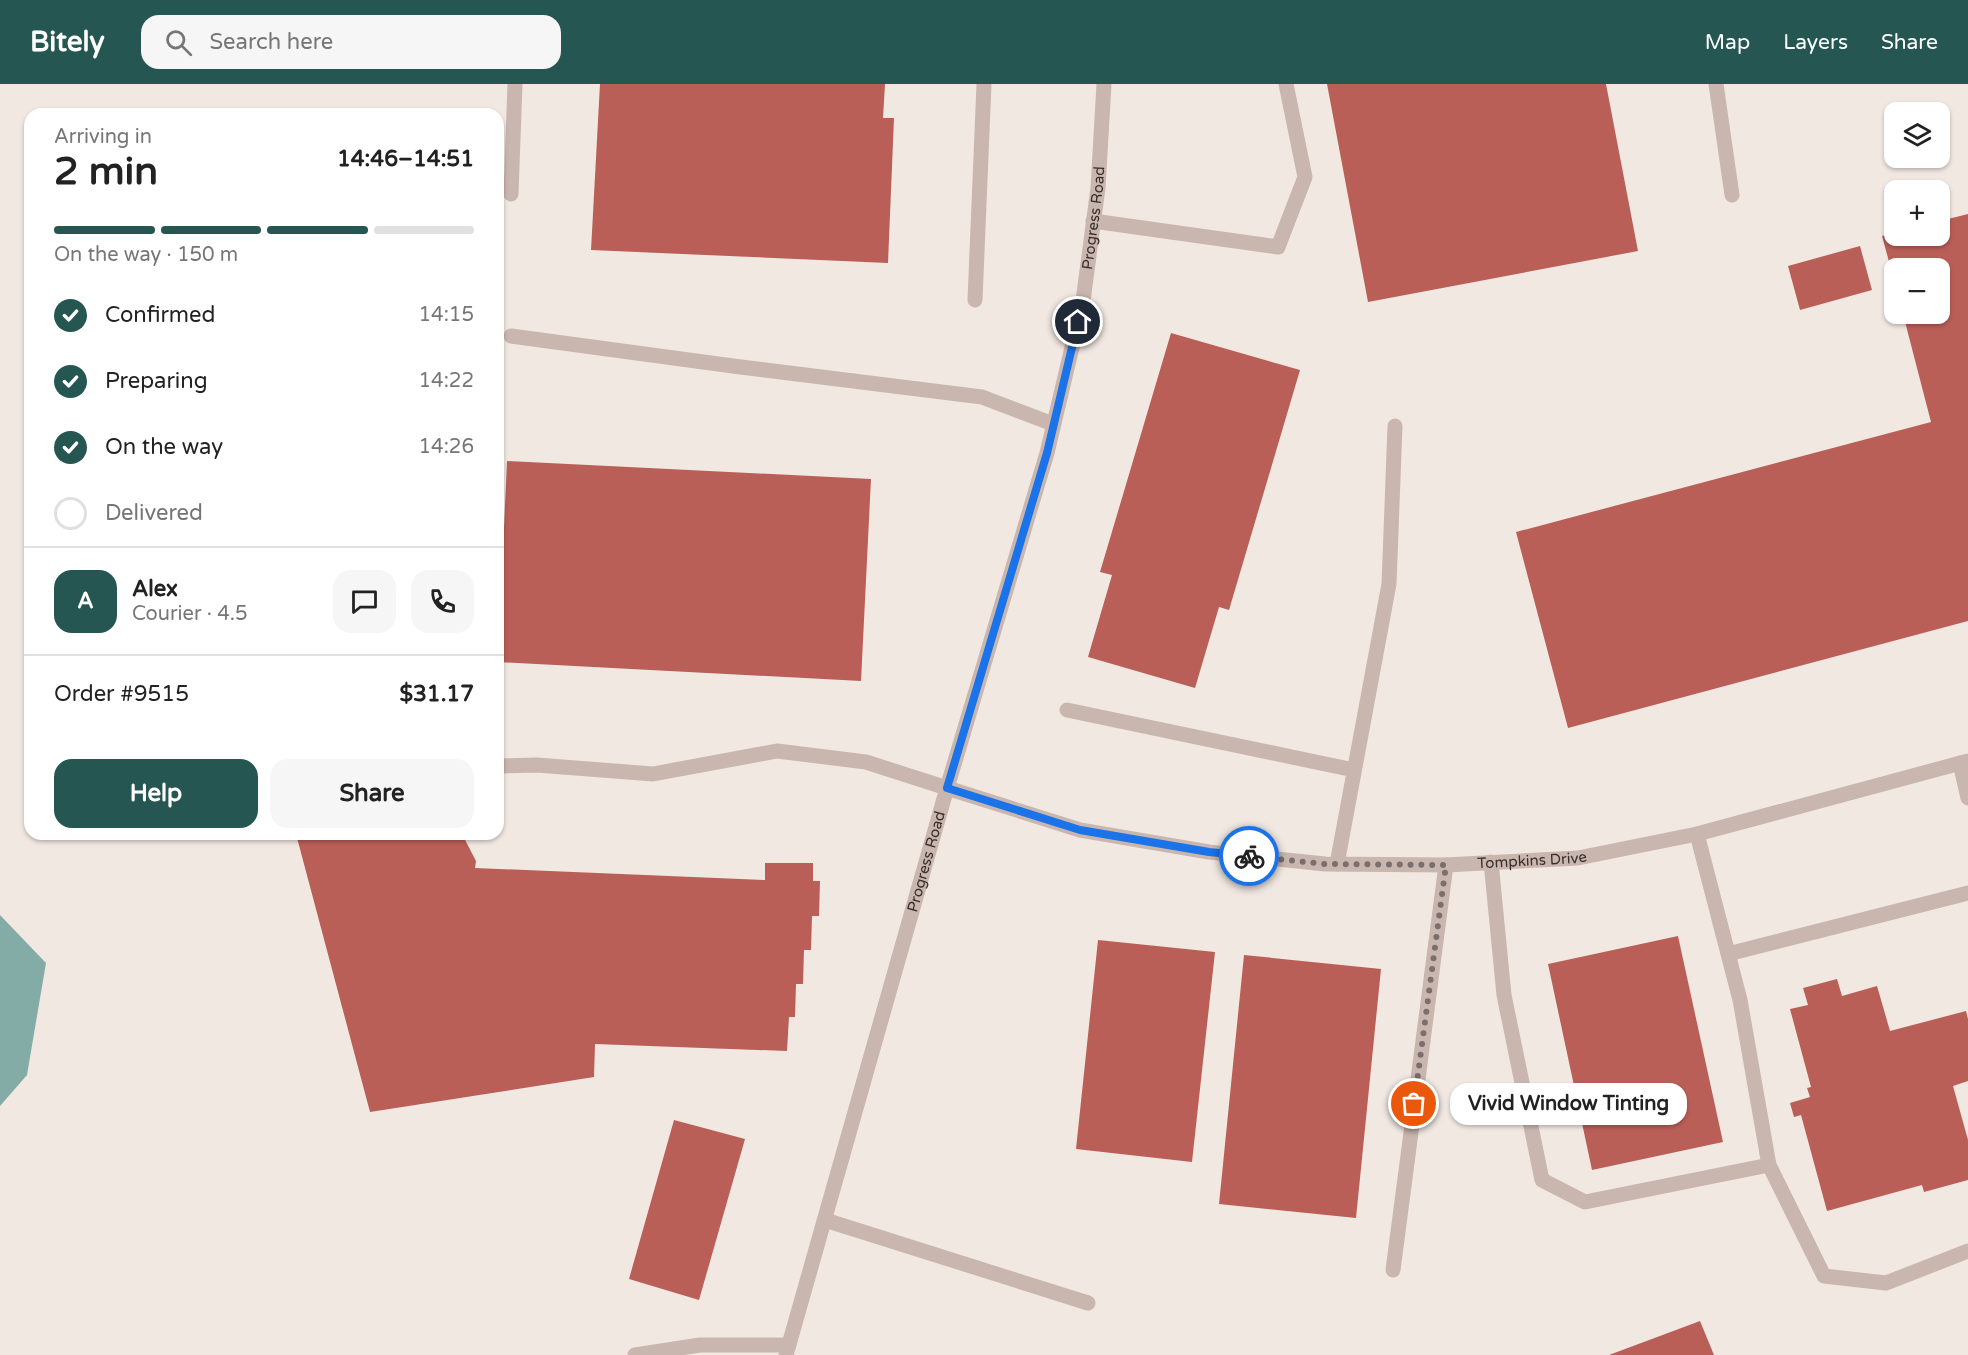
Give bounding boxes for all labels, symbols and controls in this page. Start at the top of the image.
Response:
search box [141,15,561,69]
text: Bitely [30,25,105,59]
icon: search [162,26,195,59]
text: Search here [210,29,333,55]
text: Map [1705,30,1750,55]
text: Layers [1783,30,1848,55]
text: Share [1881,30,1938,55]
map controls [1884,102,1950,324]
button: layers [1884,102,1950,168]
text: Arriving in [54,125,152,149]
text: 14:46–14:51 [337,146,474,172]
text: 2 min [54,148,158,195]
street label: Progress Road [1078,166,1108,271]
button: + [1884,180,1950,246]
text: On the way · 150 m [54,243,238,267]
button: − [1884,258,1950,324]
pin [1052,296,1103,347]
icon: check [54,299,87,332]
text: Confirmed [105,302,215,328]
text: 14:15 [419,303,474,327]
icon: home [1061,305,1094,338]
icon: check [54,365,87,398]
text: Preparing [105,368,208,394]
text: 14:22 [419,369,474,393]
icon: check [54,431,87,464]
text: On the way [105,434,223,460]
text: 14:26 [419,435,474,459]
text: Delivered [105,500,203,526]
button: chat [333,570,396,633]
button: phone [411,570,474,633]
text: Alex [132,576,178,602]
text: A [77,588,94,614]
text: Courier · 4.5 [132,602,247,626]
text: Order #9515 [54,681,189,707]
text: $31.17 [399,681,474,707]
button: Help [54,759,258,828]
button: Share [270,759,474,828]
street label: Progress Road [903,809,949,914]
courier [1219,826,1279,886]
icon: bike [1233,840,1266,873]
street label: Tompkins Drive [1477,847,1588,872]
pin [1388,1078,1439,1129]
callout: Vivid Window Tinting [1450,1083,1687,1125]
icon: bag [1397,1087,1430,1120]
text: Vivid Window Tinting [1468,1092,1669,1116]

